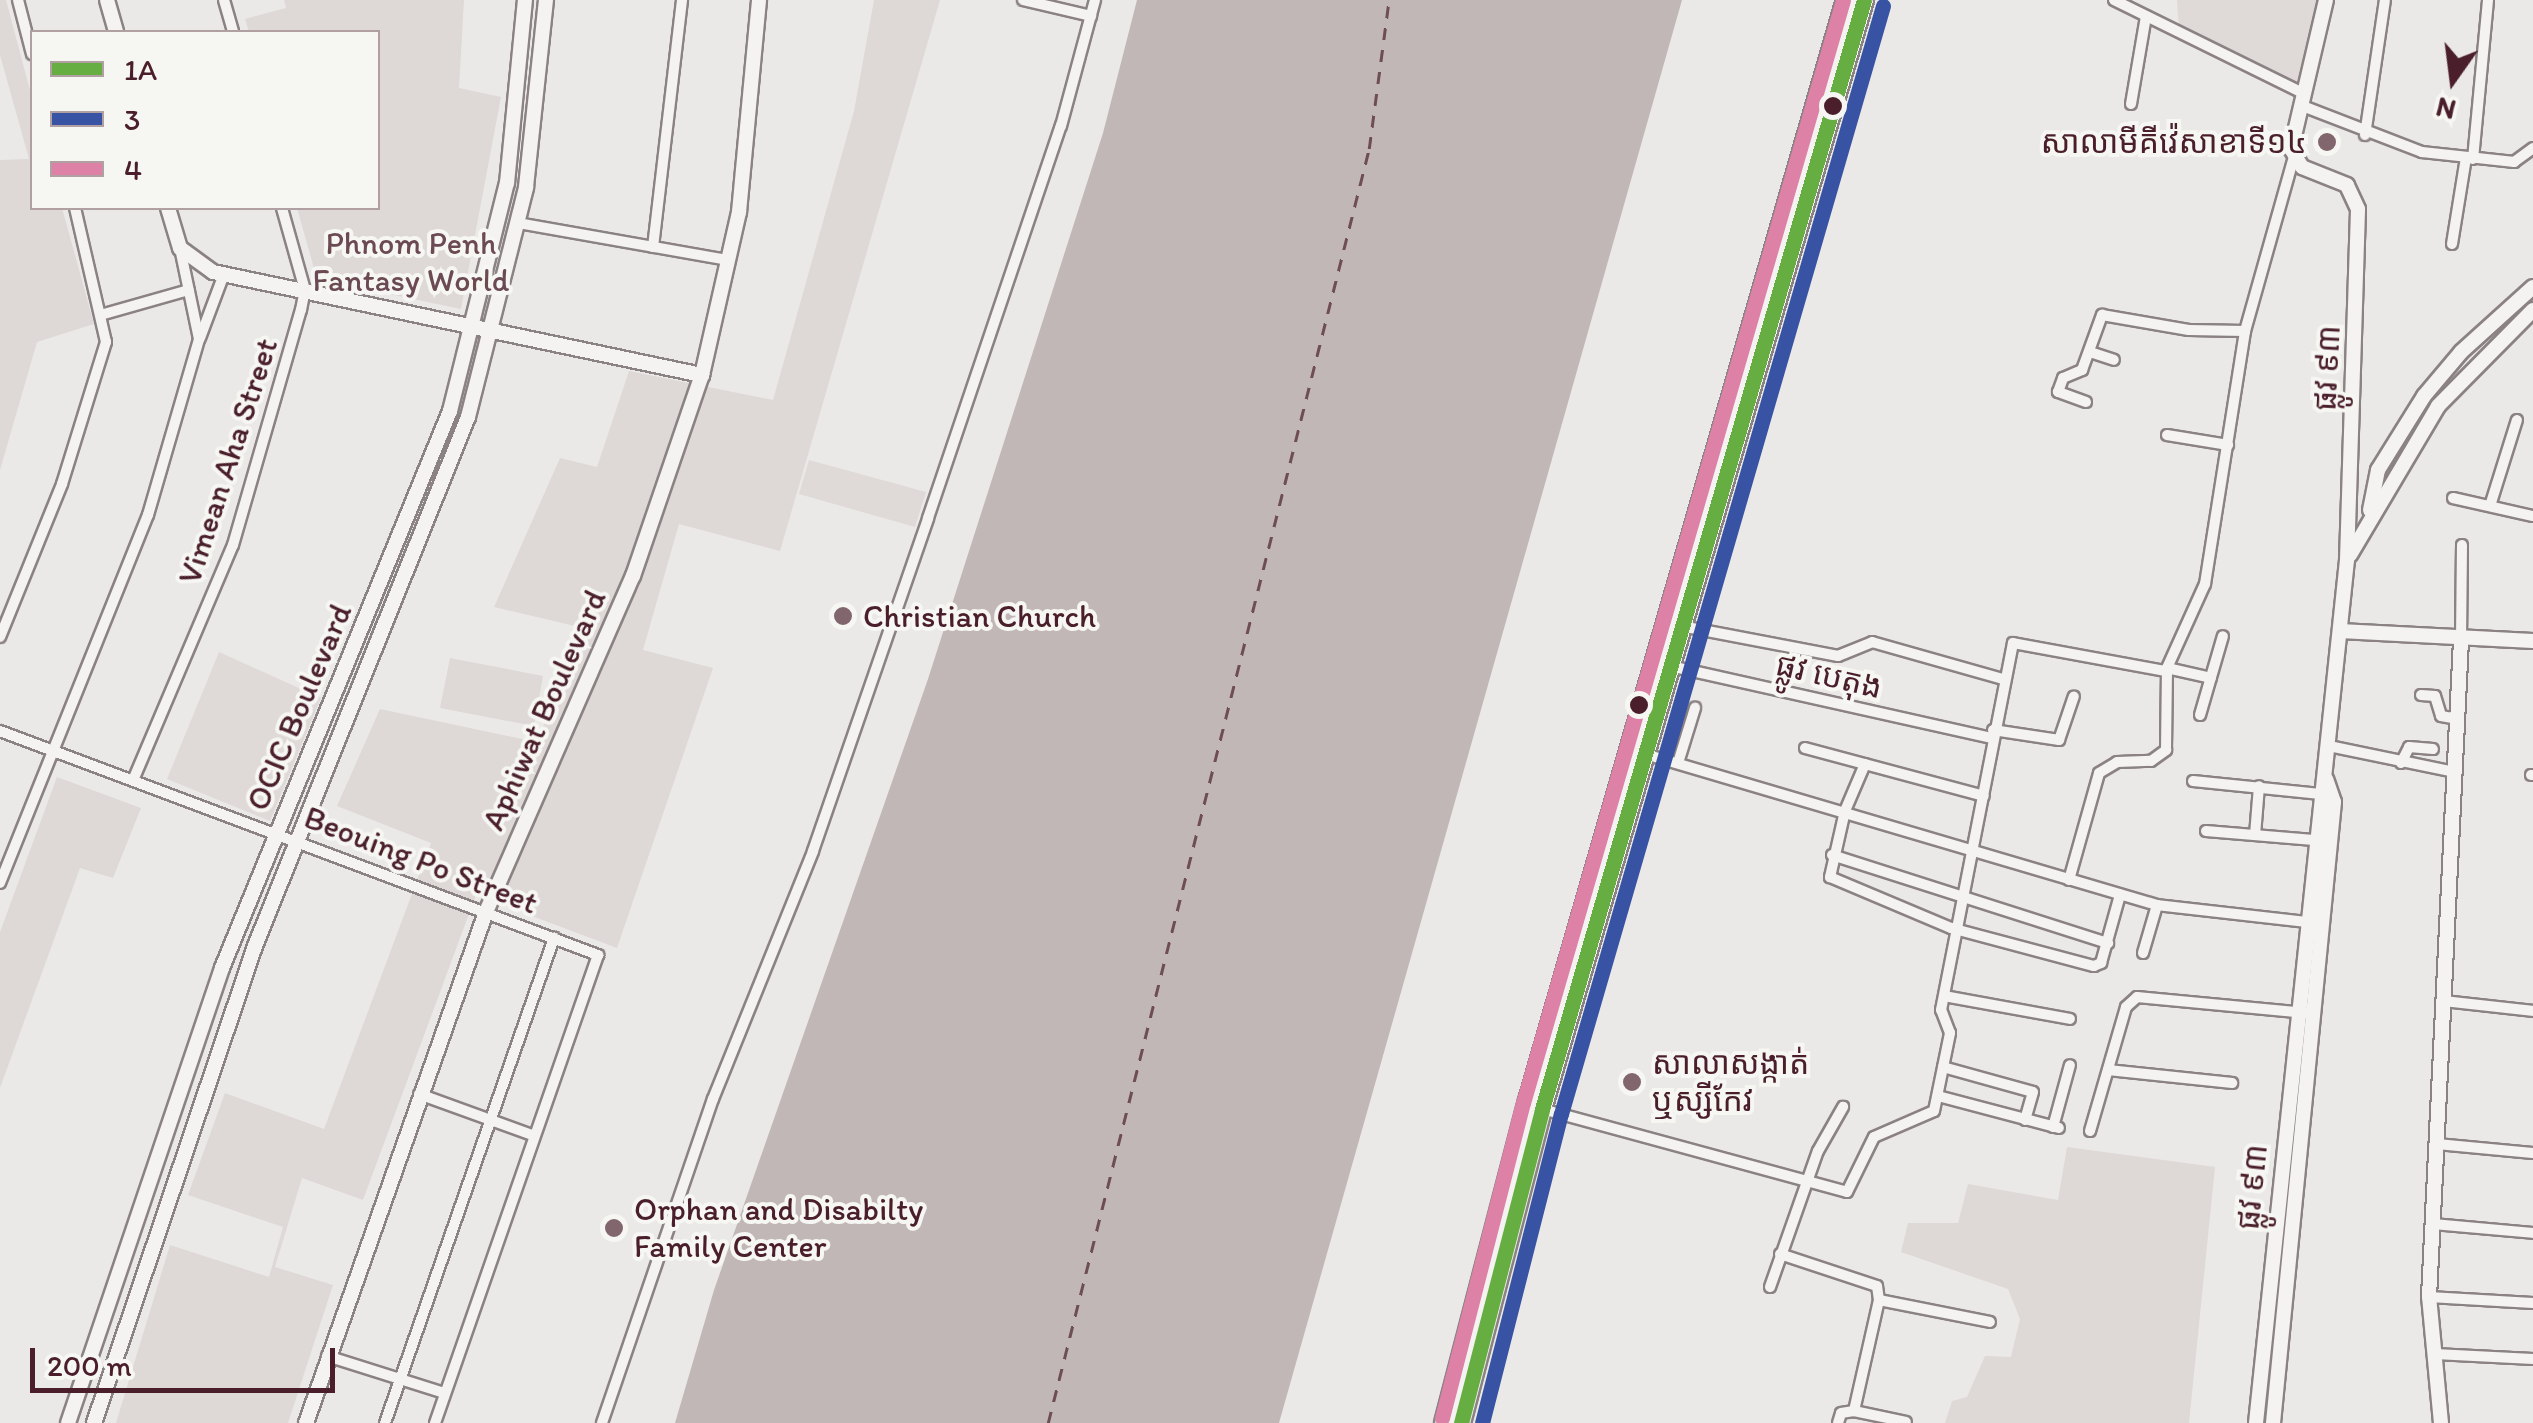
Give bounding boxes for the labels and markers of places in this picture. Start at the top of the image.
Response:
unlabelled marker [1823,96,1843,116]
place label: សាលាមីគីវ៉េសាខាទី១៤ [2041,123,2307,161]
marker: សាលាមីគីវ៉េសាខាទី១៤ [2316,131,2338,153]
place label: Christian Church [863,597,1096,635]
marker: Christian Church [832,605,854,627]
unlabelled marker [1629,695,1649,715]
place label: សាលាសង្កាត់ ឬស្សីកែវ [1652,1045,1809,1120]
marker: សាលាសង្កាត់ ឬស្សីកែវ [1621,1071,1643,1093]
place label: Orphan and Disabilty Family Center [634,1191,924,1266]
marker: Orphan and Disabilty Family Center [603,1217,625,1239]

